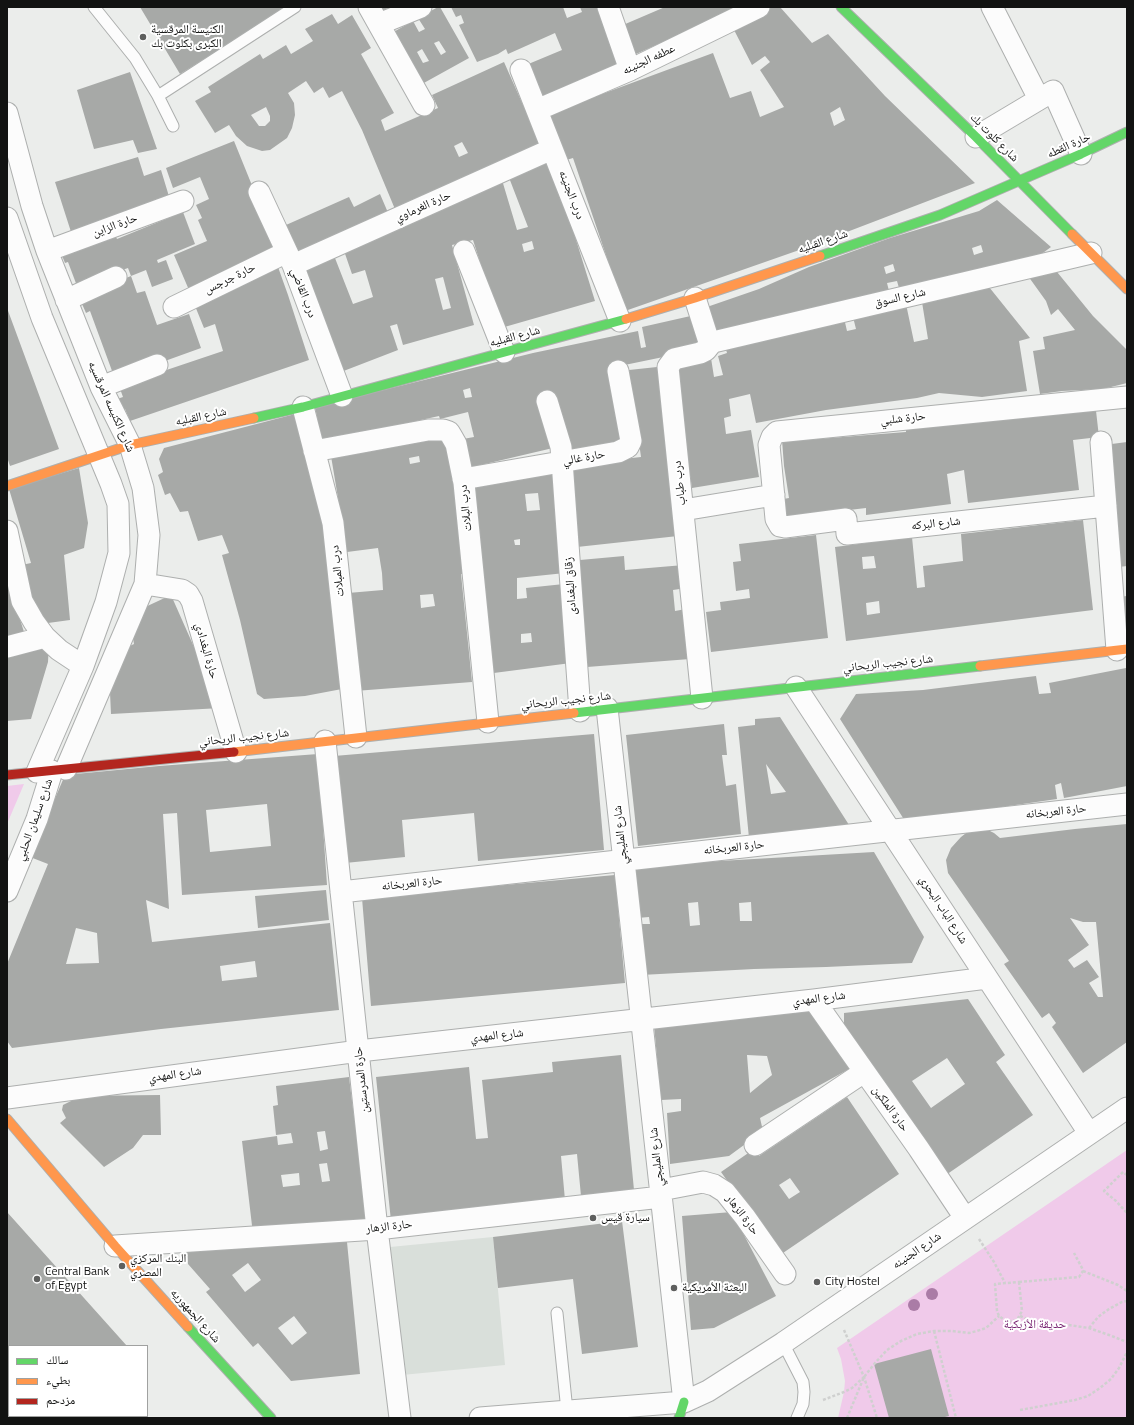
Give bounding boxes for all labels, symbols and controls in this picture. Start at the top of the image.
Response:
place label: الكنيسة المرقسية الكبرى بكلوت بك [151,23,224,51]
marker: الكنيسة المرقسية الكبرى بكلوت بك [138,32,148,42]
street label: عطفه الجنينه [620,42,678,78]
street label: شارع كلوت بك [967,111,1021,165]
street label: حارة القطه [1045,130,1093,162]
street label: درب الجنينه [555,168,587,222]
street label: حارة الغرماوي [393,188,453,226]
street label: حارة الزاين [90,211,140,241]
street label: شارع القبليه [796,227,850,257]
street label: حارة جرجس [202,260,258,298]
street label: درب القاضي [287,266,319,320]
street label: شارع السوق [873,285,927,311]
street label: شارع القبليه [488,323,542,351]
street label: شارع الكنيسه المرقسيه [84,359,138,455]
street label: شارع القبليه [174,405,228,429]
street label: حارة شلبي [880,409,926,429]
street label: حارة غالي [562,447,606,469]
street label: درب طباب [670,460,690,506]
street label: درب البلات [456,484,476,532]
street label: شارع البركه [911,514,961,534]
street label: درب المبلات [328,544,348,598]
street label: زقاق البغدادى [562,557,580,615]
street label: حارة البغدادي [191,621,221,681]
street label: شارع نجيب الريحاني [842,652,934,676]
street label: شارع نجيب الريحاني [520,689,612,713]
street label: شارع نجيب الريحاني [198,726,290,750]
street label: شارع سليمان الحلبي [13,777,57,863]
street label: حارة العربخانه [1025,802,1087,822]
street label: شارع المليجي [611,805,631,865]
street label: حارة العربخانه [703,838,765,858]
street label: شارع الباب البحري [916,873,970,947]
street label: حارة العربخانه [381,874,443,894]
street label: شارع المهدي [792,989,846,1009]
street label: شارع المهدي [470,1026,524,1046]
street label: حارة المدرستين [351,1046,373,1114]
street label: شارع المهدي [148,1064,202,1086]
street label: حارة الملكين [869,1083,911,1135]
street label: شارع المليجي [647,1127,667,1187]
street label: حارة الزهار [722,1192,762,1238]
place label: سيارة قيس [601,1211,650,1225]
marker: سيارة قيس [588,1213,598,1223]
street label: حارة الزهار [365,1217,413,1237]
street label: شارع الجنينه [890,1229,944,1273]
place label: البنك المركزي المصري [130,1252,186,1280]
marker: البنك المركزي المصري [117,1261,127,1271]
place label: Central Bank of Egypt [45,1265,109,1293]
marker: Central Bank of Egypt [32,1274,42,1284]
place label: City Hostel [825,1275,880,1289]
marker: City Hostel [812,1277,822,1287]
place label: البعثة الأمريكية [682,1281,747,1295]
marker: البعثة الأمريكية [669,1283,679,1293]
street label: شارع الجمهوريه [167,1286,223,1346]
park label: حديقة الأزبكية [1004,1318,1066,1332]
legend [8,1345,148,1417]
text: سالك [46,1350,68,1369]
text: بطيء [46,1370,70,1389]
text: مزدحم [46,1390,75,1409]

